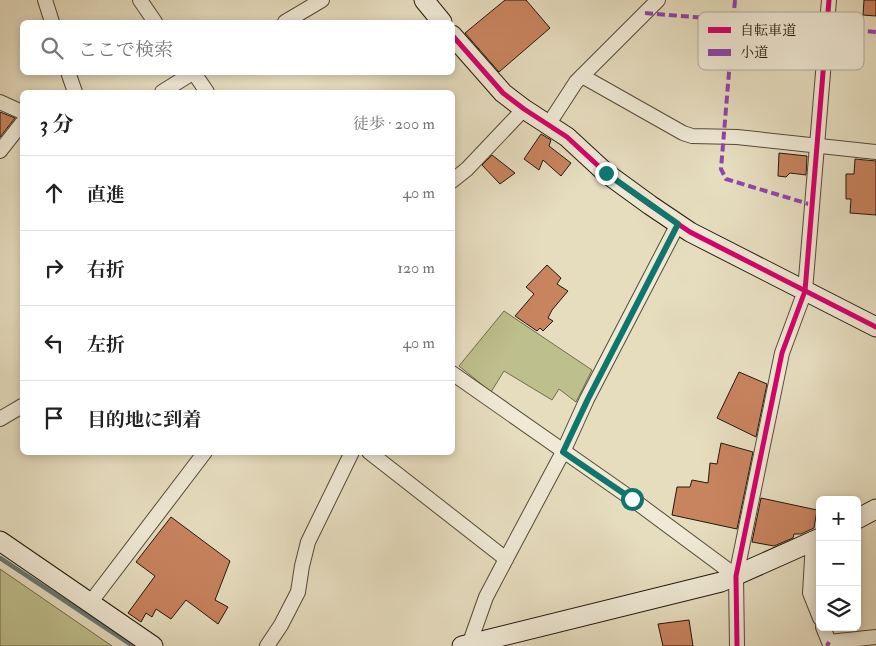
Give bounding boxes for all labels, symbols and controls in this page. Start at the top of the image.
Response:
legend [698,12,864,70]
search box [20,20,455,75]
text: 自転車道 [740,22,796,39]
icon: search [38,34,66,62]
text: ここで検索 [78,38,173,62]
text: 小道 [740,44,768,61]
text: 3 分 [40,111,73,138]
text: 徒歩 · 200 m [353,114,435,134]
route end [595,162,618,185]
icon: ahead [40,179,68,207]
text: 直進 [87,183,125,207]
text: 40 m [402,183,435,203]
icon: right [40,254,68,282]
text: 右折 [87,258,125,282]
text: 120 m [397,258,435,278]
icon: left [40,329,68,357]
text: 左折 [87,333,125,357]
text: 40 m [402,333,435,353]
icon: arrive [40,404,68,432]
text: 目的地に到着 [87,408,201,432]
route start [621,488,644,511]
map controls [816,496,861,631]
button: + [816,496,861,541]
button: − [816,541,861,586]
button: layers [816,586,861,631]

